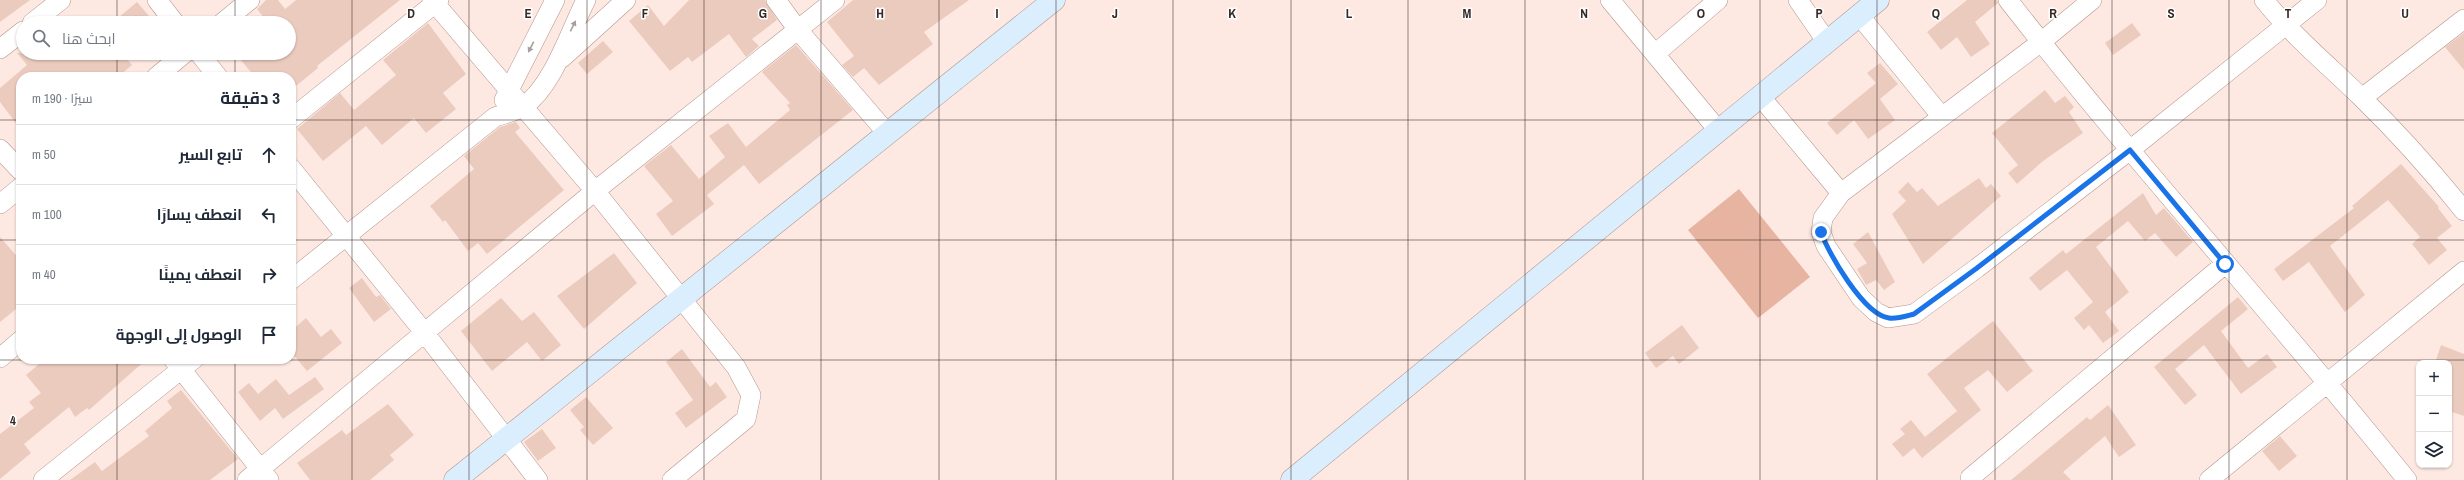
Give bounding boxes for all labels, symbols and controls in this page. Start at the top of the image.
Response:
text: D [407,5,415,22]
text: E [524,5,532,22]
text: F [642,5,649,22]
text: G [759,5,767,22]
text: H [876,5,884,22]
text: I [996,5,999,22]
text: J [1112,5,1118,22]
text: K [1228,5,1236,22]
text: L [1346,5,1353,22]
text: M [1463,5,1472,22]
text: N [1580,5,1588,22]
text: O [1697,5,1705,22]
text: P [1815,5,1823,22]
text: Q [1932,5,1940,22]
text: R [2049,5,2057,22]
text: S [2167,5,2175,22]
text: T [2285,5,2292,22]
text: U [2401,5,2409,22]
search box [16,16,296,60]
one-way arrow [570,20,576,32]
icon: search [30,27,52,49]
text: ابحث هنا [62,28,116,49]
one-way arrow [528,41,534,53]
text: 3 دقيقة [220,86,280,109]
text: سيرًا · 190 m [32,90,93,107]
text: تابع السير [179,144,242,165]
icon: ahead [258,144,280,166]
text: 50 m [32,146,56,163]
text: انعطف يسارًا [157,204,242,225]
icon: left [258,204,280,226]
text: 100 m [32,206,62,223]
route end [1812,223,1830,241]
route start [2216,255,2234,273]
text: انعطف يمينًا [159,264,242,285]
icon: right [258,264,280,286]
text: 40 m [32,266,56,283]
text: الوصول إلى الوجهة [116,324,242,345]
icon: arrive [258,324,280,346]
map controls [2416,360,2452,468]
button: + [2416,360,2452,396]
button: − [2416,396,2452,432]
text: 4 [10,412,16,429]
button: layers [2416,432,2452,468]

